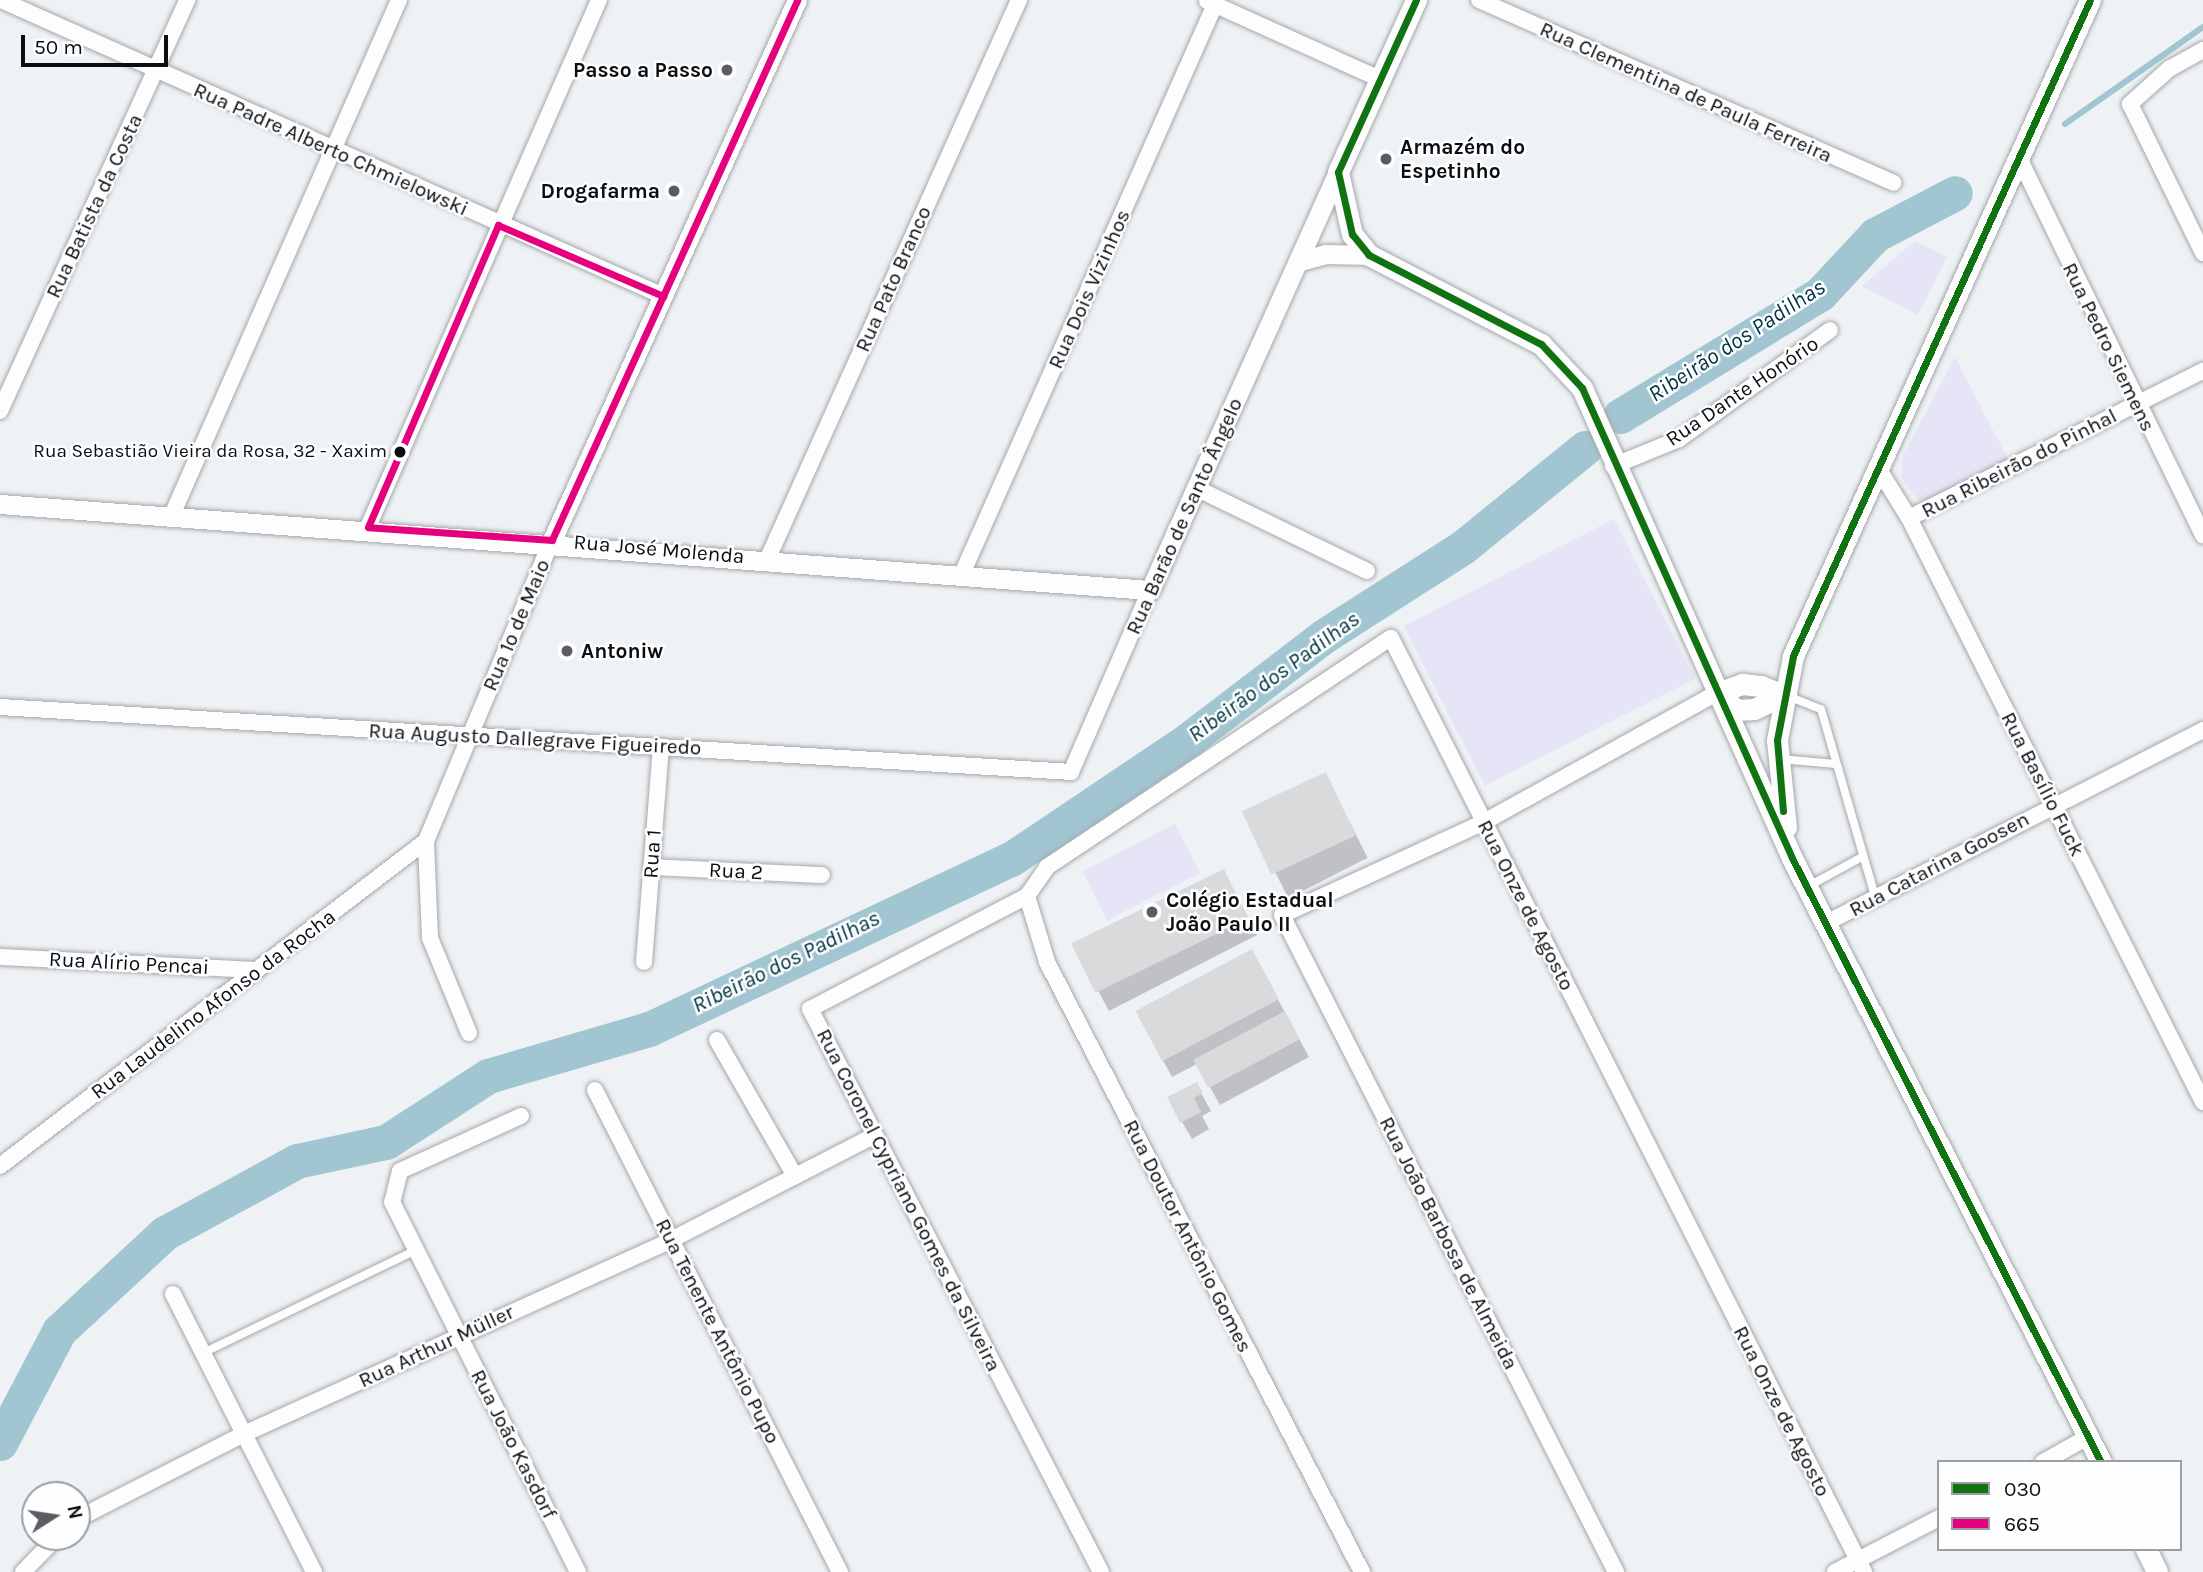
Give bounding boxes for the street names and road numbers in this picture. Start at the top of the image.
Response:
street label: Rua Clementina de Paula Ferreira [1536,16,1836,168]
street label: Rua Padre Alberto Chmielowski [190,77,472,221]
street label: Rua Batista da Costa [40,110,148,302]
street label: Rua Pato Branco [850,202,936,356]
street label: Rua Dois Vizinhos [1043,205,1135,373]
street label: Rua Pedro Siemens [2057,258,2161,436]
street label: Rua Dante Honório [1661,331,1823,451]
street label: Rua Barão de Santo Ângelo [1120,394,1248,638]
street label: Rua Ribeirão do Pinhal [1917,403,2121,523]
street label: Rua José Molenda [572,529,746,569]
street label: Rua 1º de Maio [477,555,555,695]
street label: Rua Basílio Fuck [1996,708,2090,860]
street label: Rua Augusto Dallegrave Figueiredo [368,718,702,760]
street label: Rua Catarina Goosen [1845,806,2033,922]
street label: Rua Onze de Agosto [1472,815,1580,995]
street label: Rua 1 [638,829,666,879]
street label: Rua 2 [708,857,764,885]
street label: Rua Laudelino Afonso da Rocha [86,904,340,1104]
street label: Rua Alírio Pencai [48,946,210,980]
street label: Rua Coronel Cypriano Gomes da Silveira [811,1024,1007,1376]
street label: Rua João Barbosa de Almeida [1374,1112,1524,1374]
street label: Rua Doutor Antônio Gomes [1118,1115,1258,1357]
street label: Rua Tenente Antônio Pupo [650,1214,786,1448]
street label: Rua Arthur Müller [354,1299,518,1393]
street label: Rua Onze de Agosto [1728,1321,1836,1501]
street label: Rua João Kasdorf [466,1365,562,1523]

